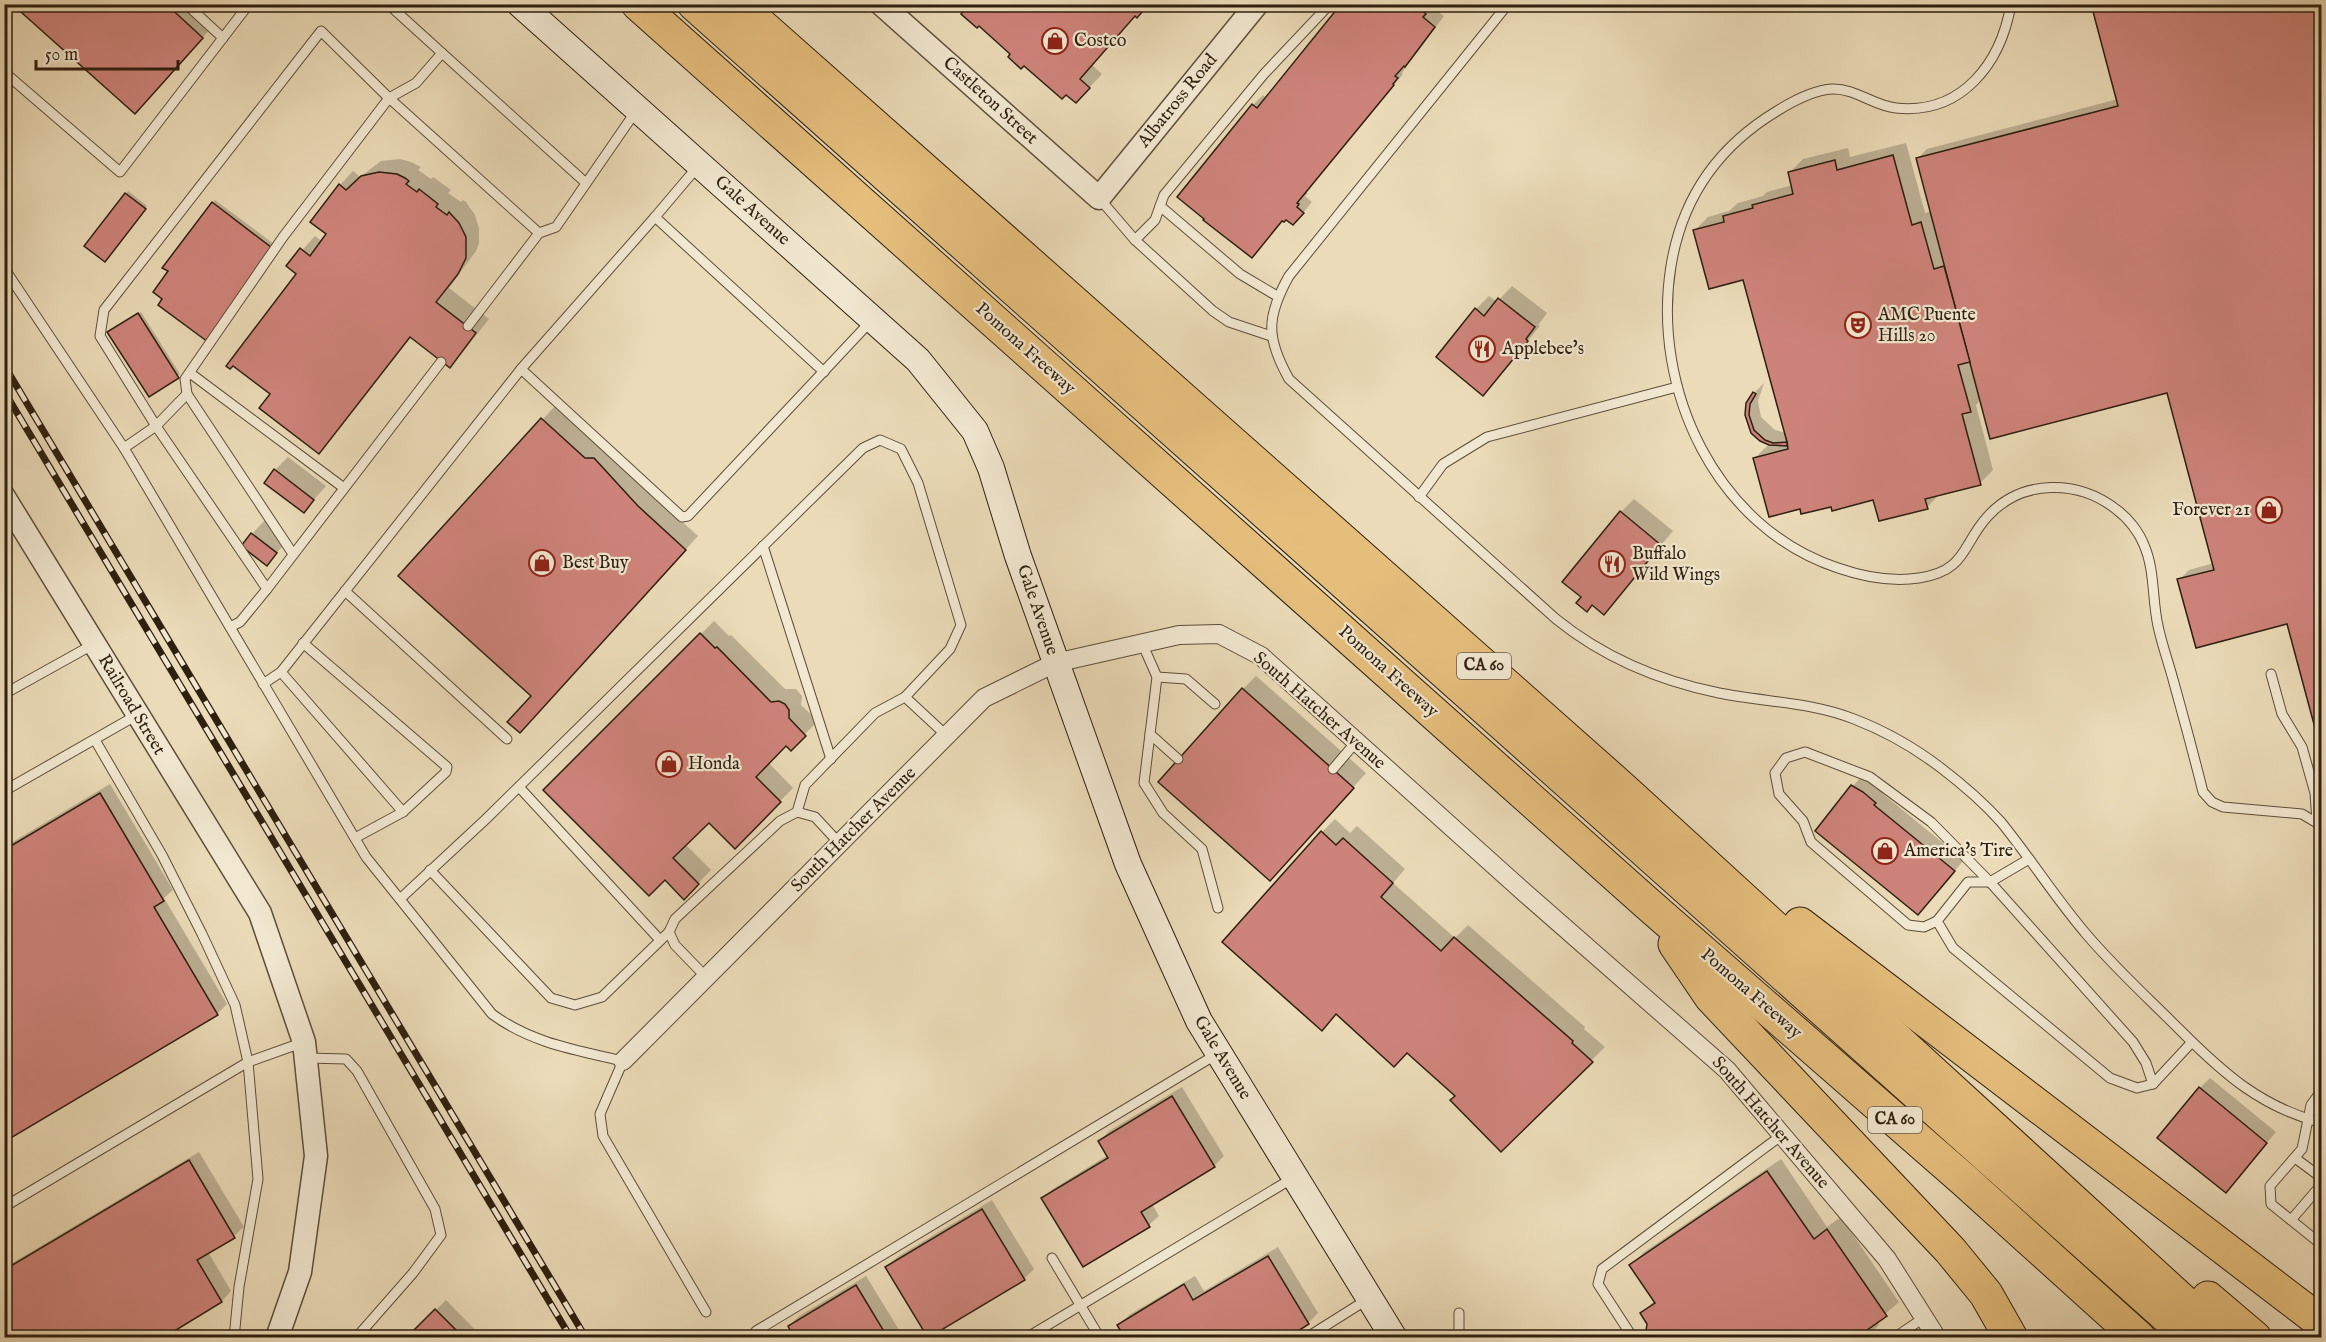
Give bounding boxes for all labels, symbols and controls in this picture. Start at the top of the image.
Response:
shop icon: Costco [1040,26,1070,56]
place label: Costco [1074,30,1127,53]
scale bar [36,33,178,71]
text: 50 m [45,44,78,67]
street label: Albatross Road [1132,49,1223,153]
street label: Castleton Street [938,52,1042,150]
street label: Gale Avenue [709,171,795,251]
street label: Pomona Freeway [970,298,1080,400]
place label: AMC Puente Hills 20 [1877,304,1976,348]
theatre icon: AMC Puente Hills 20 [1843,310,1873,340]
restaurant icon: Applebee's [1467,334,1497,364]
place label: Applebee's [1501,338,1584,361]
shop icon: Forever 21 [2254,495,2284,525]
place label: Forever 21 [2172,499,2250,522]
place label: Buffalo Wild Wings [1632,543,1720,587]
shop icon: Best Buy [527,548,557,578]
restaurant icon: Buffalo Wild Wings [1597,549,1627,579]
place label: Best Buy [562,552,629,575]
street label: Gale Avenue [1011,562,1063,658]
street label: Pomona Freeway [1333,621,1443,723]
street label: South Hatcher Avenue [1248,647,1390,775]
street label: Railroad Street [92,650,170,760]
road number: CA 60 [1457,653,1511,679]
shop icon: Honda [654,749,684,779]
place label: Honda [688,753,740,776]
street label: South Hatcher Avenue [786,762,922,898]
shop icon: America's Tire [1870,836,1900,866]
place label: America's Tire [1903,840,2013,863]
street label: Pomona Freeway [1695,944,1807,1044]
street label: Gale Avenue [1188,1012,1256,1104]
street label: South Hatcher Avenue [1706,1052,1834,1194]
road number: CA 60 [1868,1107,1922,1133]

